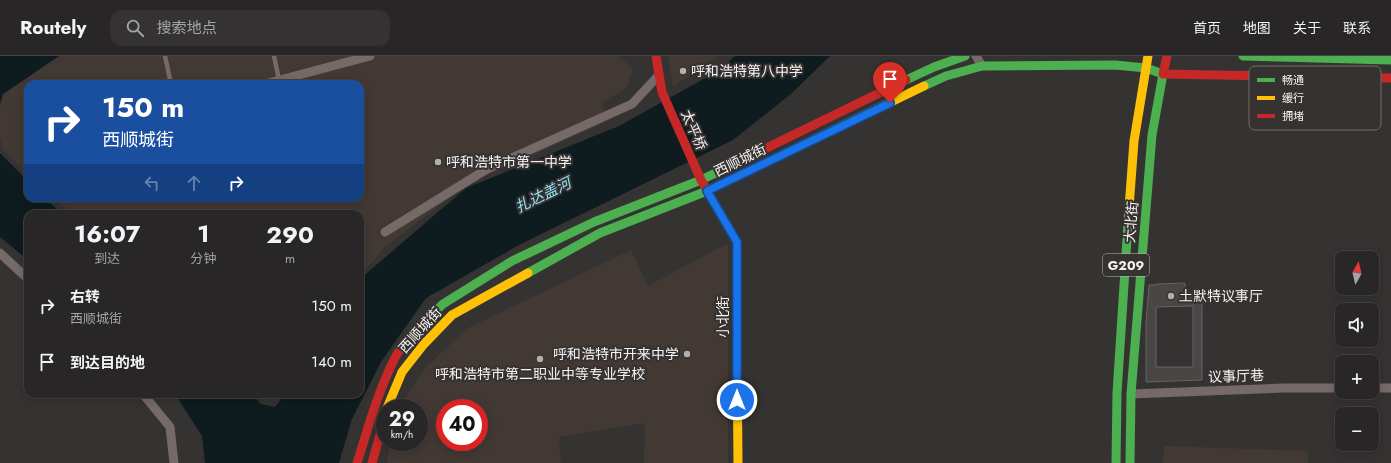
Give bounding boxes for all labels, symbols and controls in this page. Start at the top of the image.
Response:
search box [110,10,390,46]
text: Routely [20,14,86,41]
icon: search [124,17,146,39]
text: 搜索地点 [156,17,216,39]
text: 首页 [1193,18,1221,38]
text: 地图 [1243,18,1271,38]
text: 关于 [1293,18,1321,38]
text: 联系 [1343,18,1371,38]
place label: 呼和浩特第八中学 [691,61,803,81]
pin [873,62,907,103]
marker: 呼和浩特第八中学 [678,66,688,76]
legend [1249,66,1381,130]
icon: arrive [879,68,901,90]
text: 畅通 [1282,72,1304,88]
text: 150 m [102,87,184,128]
text: 缓行 [1282,90,1304,106]
icon: right [36,96,88,148]
street label: 太平桥 [676,107,712,153]
text: 拥堵 [1282,108,1304,124]
text: 西顺城街 [102,127,174,153]
street label: 西顺城街 [710,139,770,181]
place label: 呼和浩特市第一中学 [446,152,572,172]
marker: 呼和浩特市第一中学 [433,157,443,167]
water label: 扎达盖河 [511,171,577,218]
icon: left [141,172,163,194]
icon: ahead [183,172,205,194]
icon: right [225,172,247,194]
street label: 大北街 [1119,200,1143,244]
text: 16:07 [74,216,140,251]
text: 1 [197,216,209,251]
text: 290 [266,217,314,252]
text: 到达 [94,249,120,268]
text: 分钟 [190,249,216,268]
text: m [285,249,295,268]
north arrow [1335,251,1379,295]
map controls [1335,251,1379,451]
road number: G209 [1103,254,1149,276]
text: 右转 [70,286,100,308]
place label: 土默特议事厅 [1179,286,1263,306]
marker: 土默特议事厅 [1166,291,1176,301]
icon: right [36,295,58,317]
text: 150 m [312,295,352,317]
street label: 小北街 [713,296,733,338]
street label: 西顺城街 [394,303,446,357]
button: sound [1335,303,1379,347]
text: 西顺城街 [70,309,122,328]
place label: 呼和浩特市开来中学 [553,344,679,364]
marker: 呼和浩特市开来中学 [682,349,692,359]
icon: arrive [36,351,58,373]
text: 140 m [311,351,352,373]
text: 到达目的地 [70,352,145,374]
marker: 呼和浩特市第二职业中等专业学校 [535,354,545,364]
button: + [1335,355,1379,399]
place label: 呼和浩特市第二职业中等专业学校 [435,364,645,384]
street label: 议事厅巷 [1208,365,1264,387]
position arrow [716,379,758,421]
speed limit sign: 40 [436,399,488,451]
text: 29 [389,405,415,434]
button: − [1335,407,1379,451]
text: km/h [391,427,413,442]

